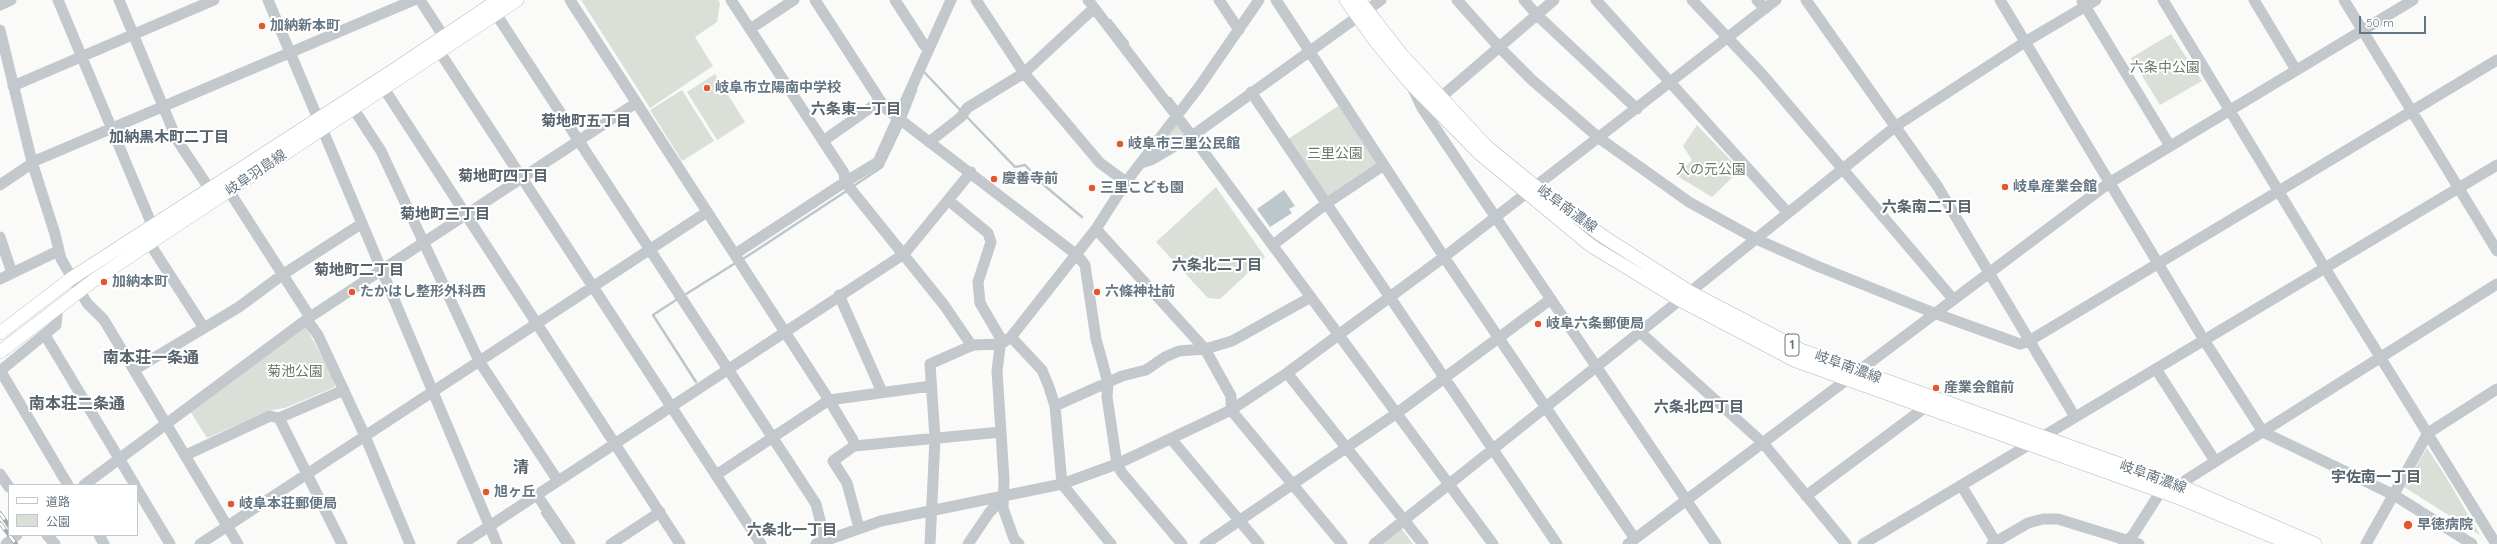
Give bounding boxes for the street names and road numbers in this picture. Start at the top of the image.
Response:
street label: 岐阜羽島線 [222,146,290,200]
street label: 岐阜南濃線 [1534,182,1600,236]
road number: 1 [1785,334,1799,356]
street label: 岐阜南濃線 [1812,347,1884,387]
street label: 岐阜南濃線 [2117,457,2189,497]

